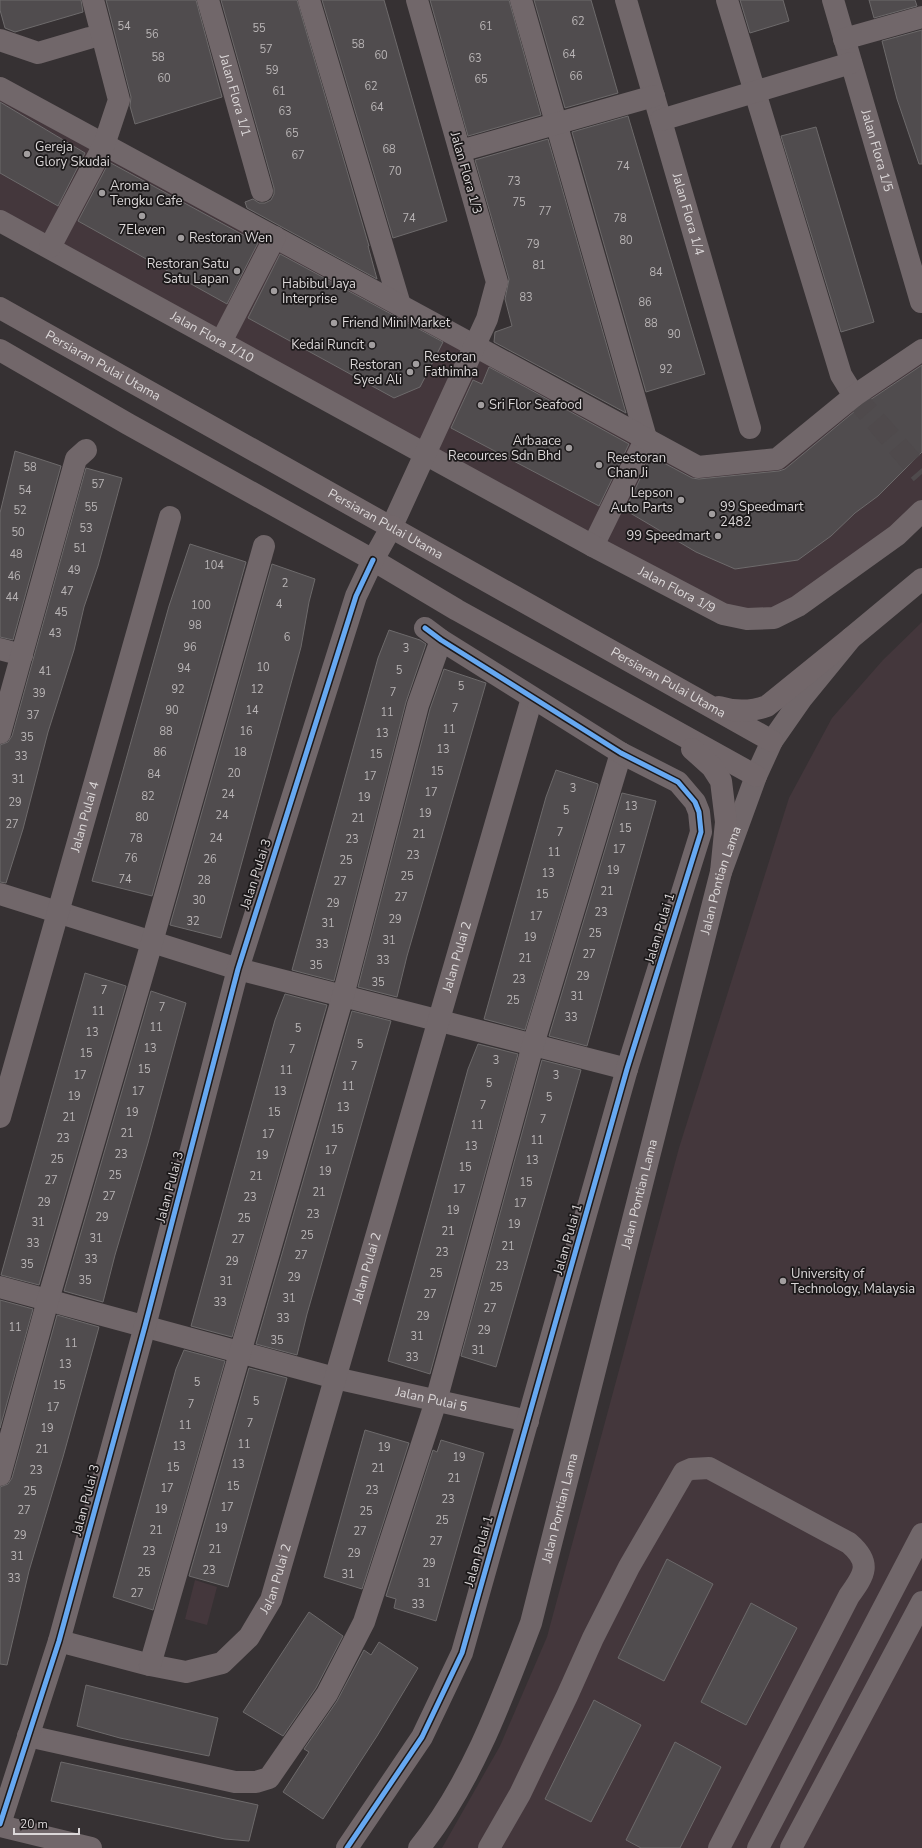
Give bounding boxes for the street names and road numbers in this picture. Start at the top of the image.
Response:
street label: Jalan Flora 1/1 [214,51,255,139]
street label: Jalan Flora 1/5 [856,107,897,194]
street label: Jalan Flora 1/3 [445,129,486,216]
street label: Jalan Flora 1/4 [667,170,709,258]
street label: Jalan Flora 1/10 [166,307,257,368]
street label: Persiaran Pulai Utama [42,326,164,405]
street label: Persiaran Pulai Utama [325,485,446,564]
street label: Jalan Flora 1/9 [634,562,719,618]
street label: Persiaran Pulai Utama [607,643,729,722]
street label: Jalan Pulai 4 [66,779,104,855]
street label: Jalan Pontian Lama [696,824,746,937]
street label: Jalan Pulai 3 [236,837,276,912]
street label: Jalan Pulai 1 [640,891,679,966]
street label: Jalan Pulai 2 [438,919,476,995]
street label: Jalan Pontian Lama [617,1137,662,1252]
street label: Jalan Pulai 3 [152,1149,188,1226]
street label: Jalan Pulai 1 [549,1201,587,1277]
street label: Jalan Pulai 2 [348,1230,386,1307]
street label: Jalan Pulai 5 [393,1383,469,1416]
street label: Jalan Pontian Lama [537,1451,583,1566]
street label: Jalan Pulai 3 [68,1462,104,1539]
street label: Jalan Pulai 1 [460,1513,498,1589]
street label: Jalan Pulai 2 [255,1542,296,1618]

